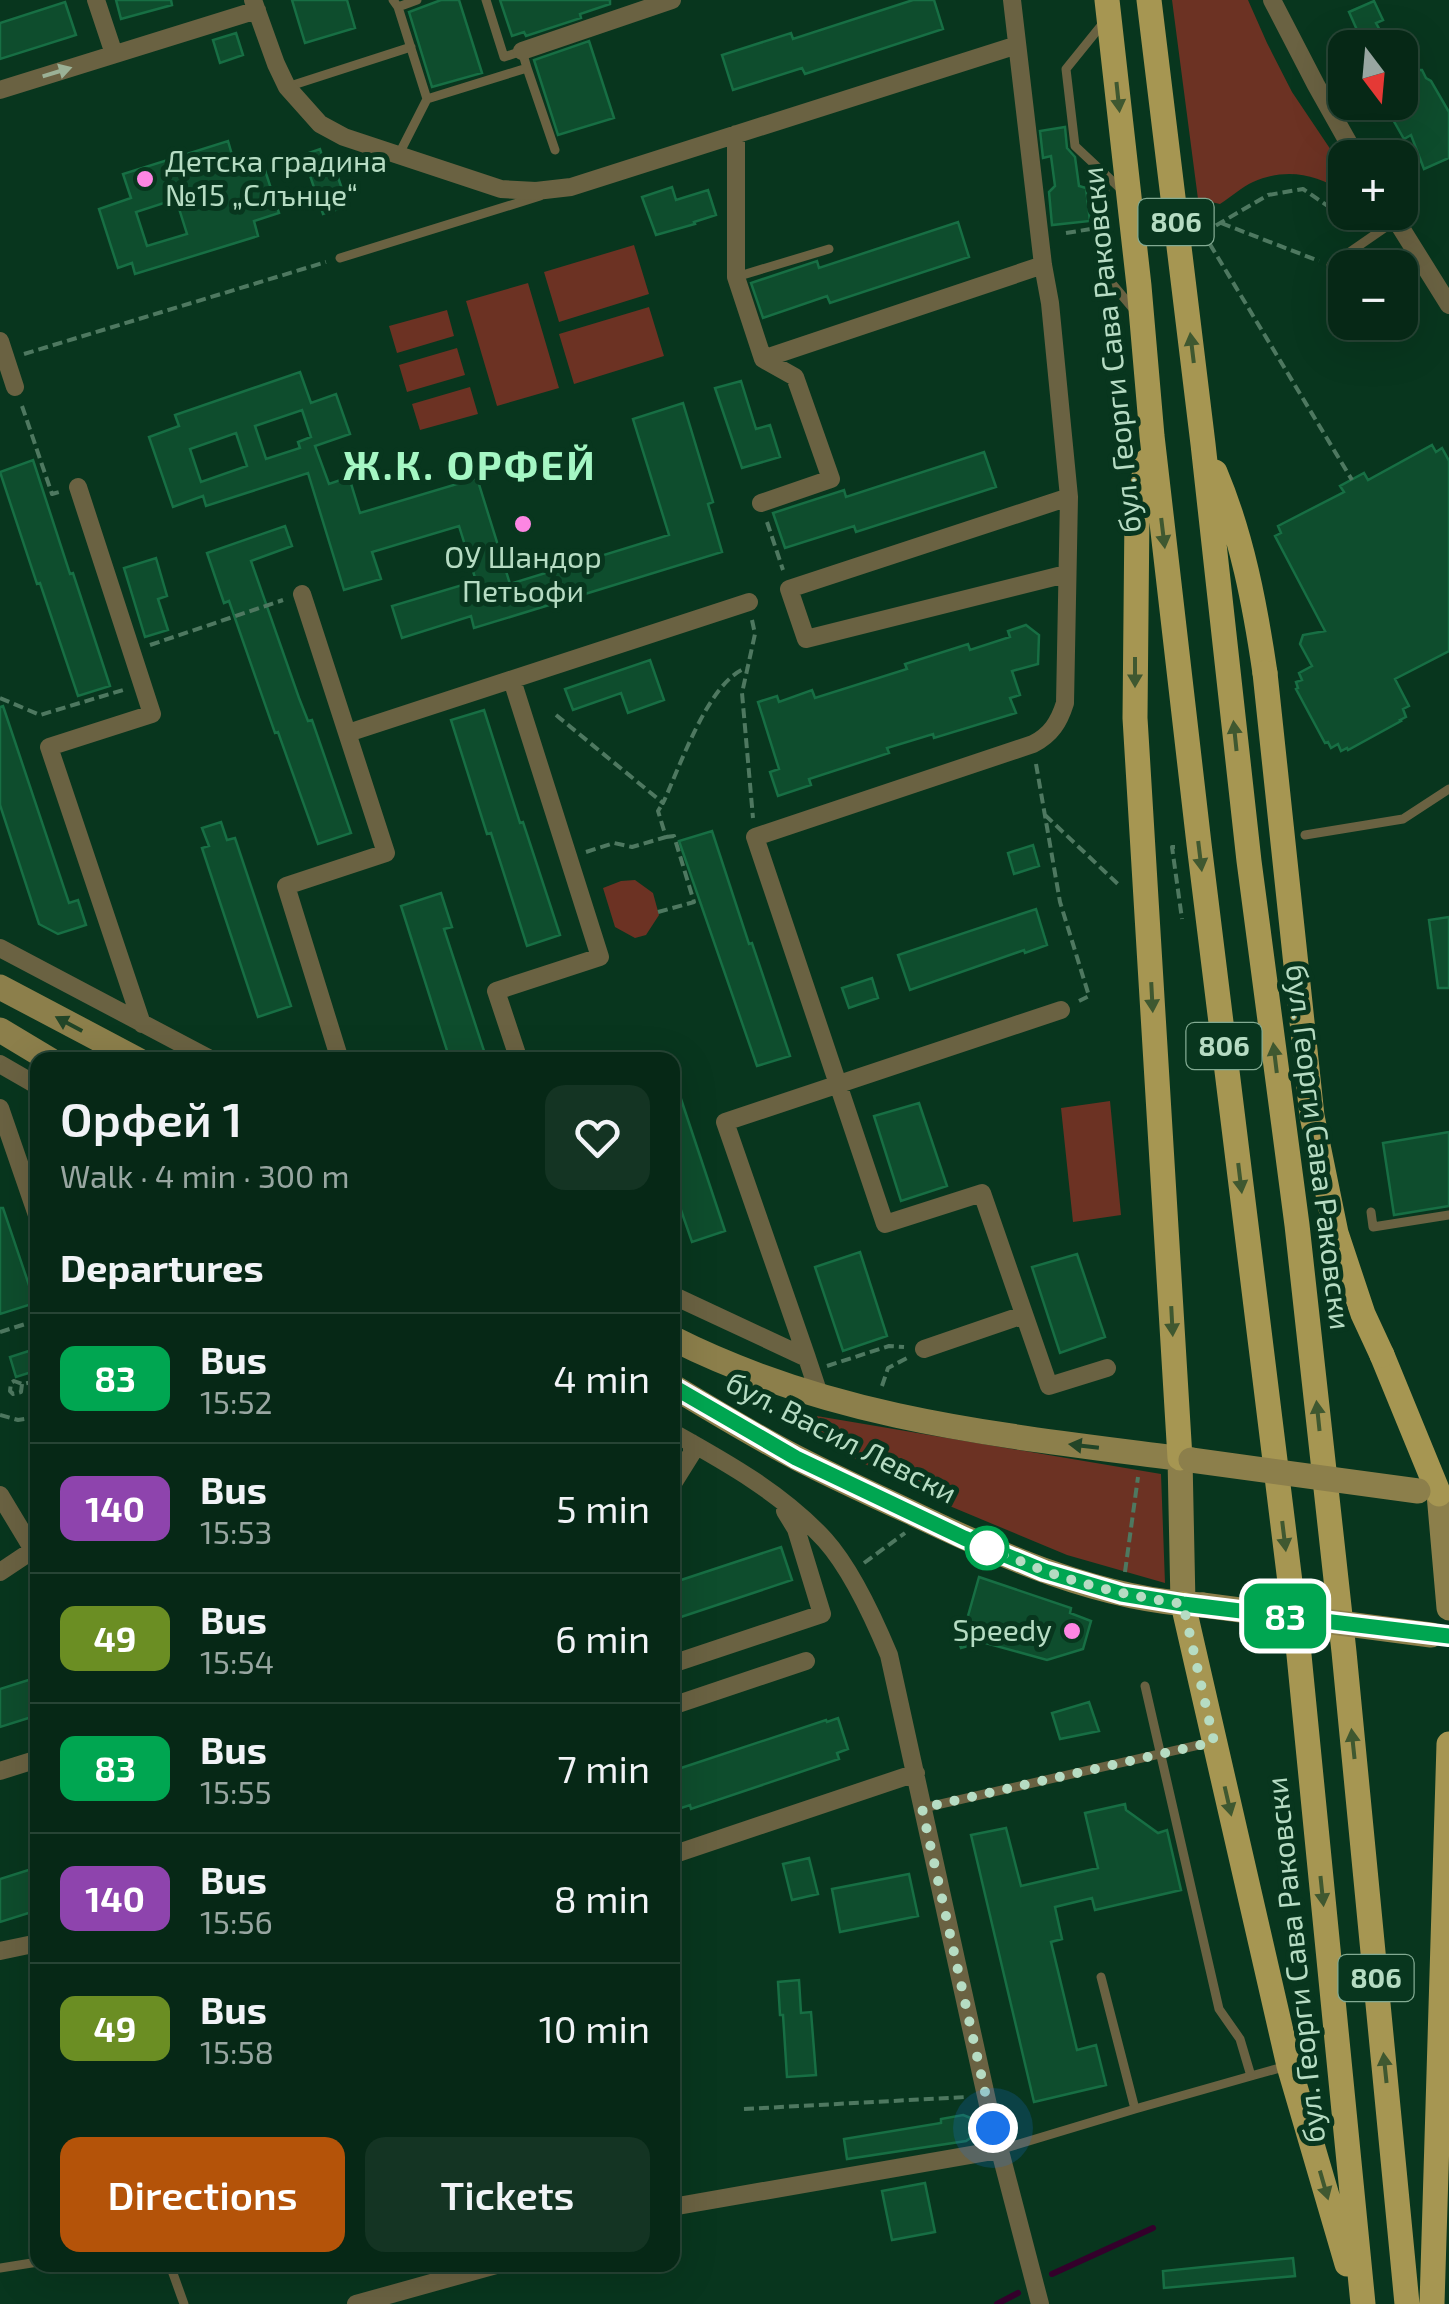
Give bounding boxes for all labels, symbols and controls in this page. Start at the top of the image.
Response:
north arrow [1328,30,1418,120]
map controls [1328,30,1418,340]
one-way arrow [42,64,73,79]
one-way arrow [1110,81,1126,113]
button: + [1328,140,1418,230]
place label: Детска градина №15 „Слънце“ [165,142,387,212]
street label: бул. Георги Сава Раковски [1073,165,1148,535]
marker: Детска градина №15 „Слънце“ [134,168,156,190]
road number: 806 [1138,199,1214,245]
button: − [1328,250,1418,340]
one-way arrow [1184,331,1200,363]
district label: Ж.К. ОРФЕЙ [343,440,597,488]
marker: ОУ Шандор Петьофи [512,513,534,535]
one-way arrow [1155,518,1171,549]
place label: ОУ Шандор Петьофи [444,538,602,608]
one-way arrow [1127,657,1143,689]
one-way arrow [1227,719,1243,751]
one-way arrow [1192,840,1208,872]
street label: бул. Георги Сава Раковски [1279,962,1360,1332]
one-way arrow [1144,981,1160,1013]
one-way arrow [54,1016,83,1033]
road number: 806 [1186,1023,1262,1069]
one-way arrow [1266,1042,1282,1074]
button: heart [545,1085,650,1190]
text: Орфей 1 [60,1089,243,1147]
text: Walk · 4 min · 300 m [60,1156,350,1194]
one-way arrow [1232,1163,1248,1195]
text: Departures [60,1244,264,1290]
one-way arrow [1164,1306,1180,1337]
text: Bus [200,1336,267,1382]
text: 4 min [553,1355,650,1401]
text: 83 [94,1357,136,1399]
street label: бул. Васил Левски [720,1362,963,1511]
text: 15:52 [200,1382,273,1420]
one-way arrow [1310,1399,1326,1431]
one-way arrow [1067,1438,1099,1454]
text: Bus [200,1466,267,1512]
text: 5 min [556,1485,650,1531]
text: 140 [85,1487,145,1529]
text: 15:53 [200,1512,272,1550]
one-way arrow [1276,1520,1292,1552]
unlabelled marker [966,1527,1008,1569]
line badge: 83 [1240,1584,1330,1648]
text: 83 [1264,1595,1306,1637]
text: Bus [200,1596,267,1642]
place label: Speedy [952,1611,1052,1647]
text: 6 min [555,1615,650,1661]
text: 49 [94,1617,136,1659]
marker: Speedy [1061,1620,1083,1642]
text: 15:54 [200,1642,274,1680]
text: Bus [200,1726,267,1772]
one-way arrow [1345,1728,1361,1760]
text: 7 min [557,1745,650,1791]
text: 83 [94,1747,136,1789]
text: 15:55 [200,1772,272,1810]
street label: бул. Георги Сава Раковски [1257,1775,1332,2145]
one-way arrow [1221,1786,1236,1817]
text: Bus [200,1856,267,1902]
text: 8 min [554,1875,650,1921]
one-way arrow [1315,1876,1331,1908]
text: 140 [85,1877,145,1919]
text: 15:56 [200,1902,273,1940]
road number: 806 [1338,1955,1414,2001]
text: Bus [200,1986,267,2032]
text: 10 min [539,2005,650,2051]
text: 49 [94,2007,136,2049]
text: 15:58 [200,2032,274,2070]
one-way arrow [1376,2051,1392,2083]
your location [968,2103,1018,2153]
button: Directions [60,2137,345,2252]
button: Tickets [365,2137,650,2252]
one-way arrow [1317,2170,1332,2200]

